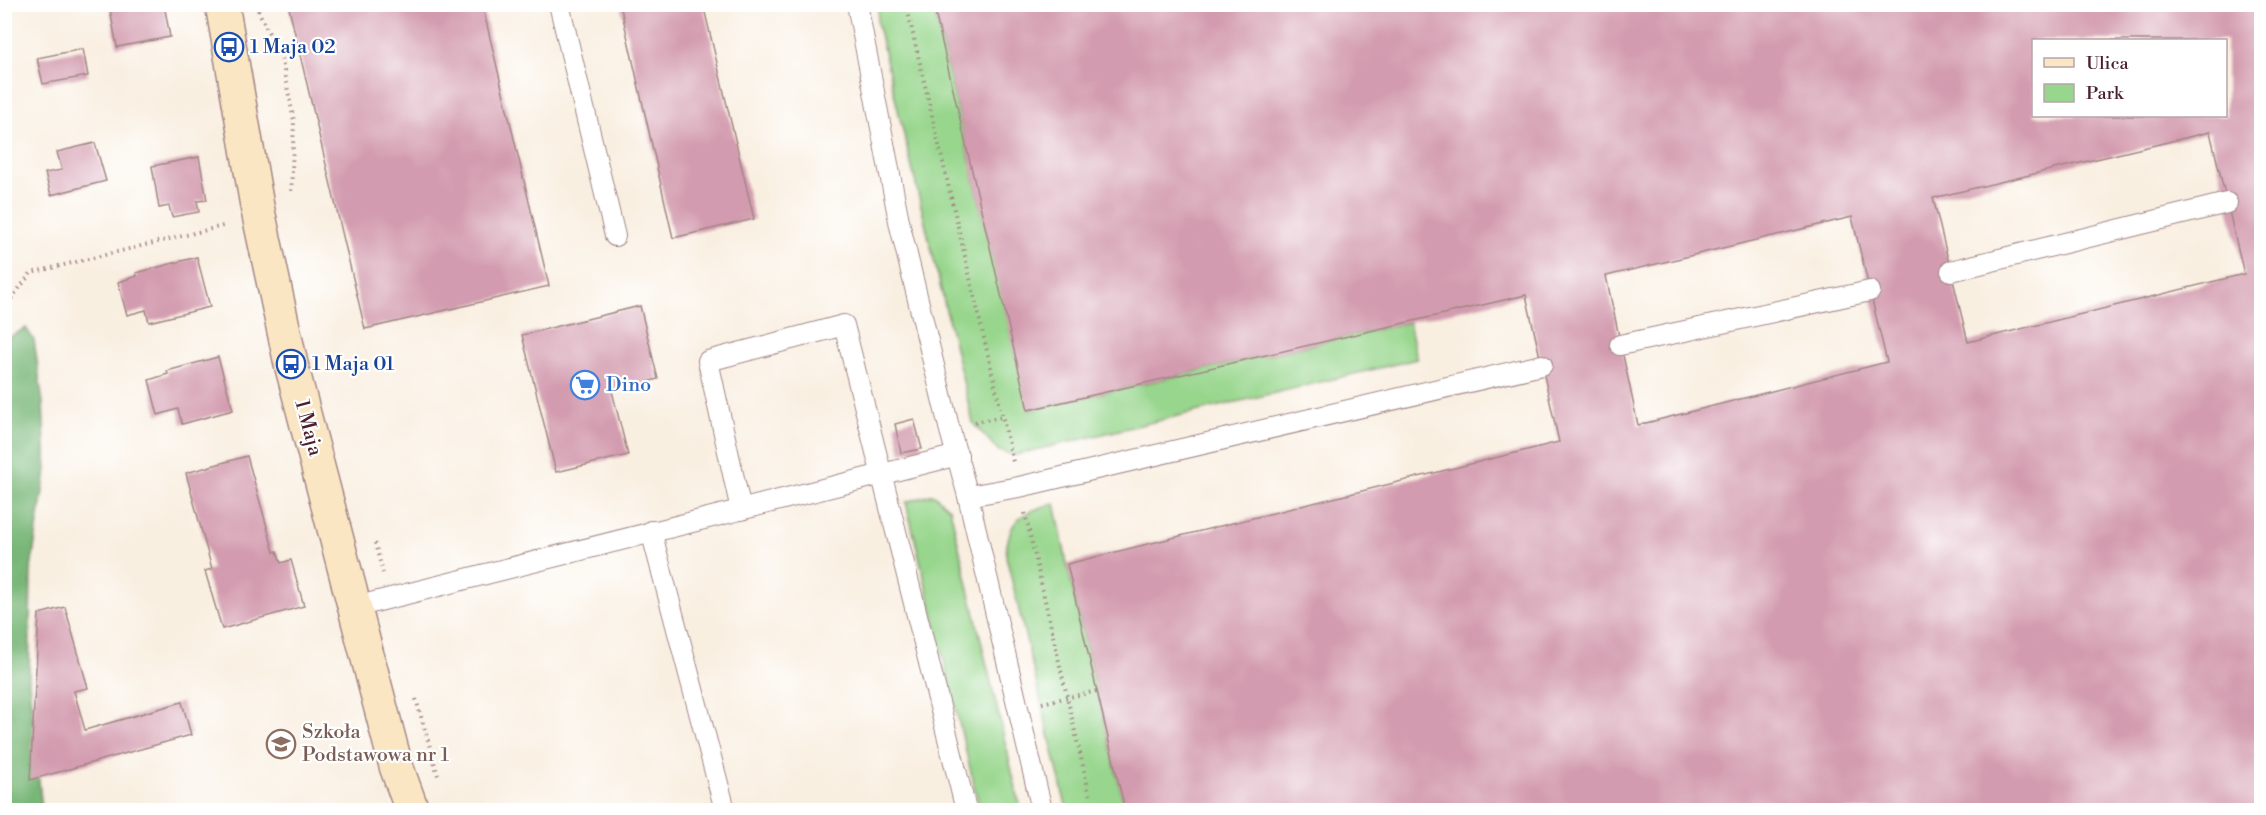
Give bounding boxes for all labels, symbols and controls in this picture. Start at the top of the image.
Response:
bus stop icon: 1 Maja 02 [213,31,245,63]
place label: 1 Maja 02 [250,35,336,60]
legend [2032,39,2227,117]
text: Ulica [2086,52,2130,75]
text: Park [2086,82,2125,105]
bus stop icon: 1 Maja 01 [275,348,307,380]
place label: 1 Maja 01 [312,352,395,377]
supermarket icon: Dino [569,369,601,401]
place label: Dino [606,373,651,398]
street label: 1 Maja [289,397,328,460]
place label: Szkoła Podstawowa nr 1 [302,720,450,768]
school or university icon: Szkoła Podstawowa nr 1 [265,728,297,760]

